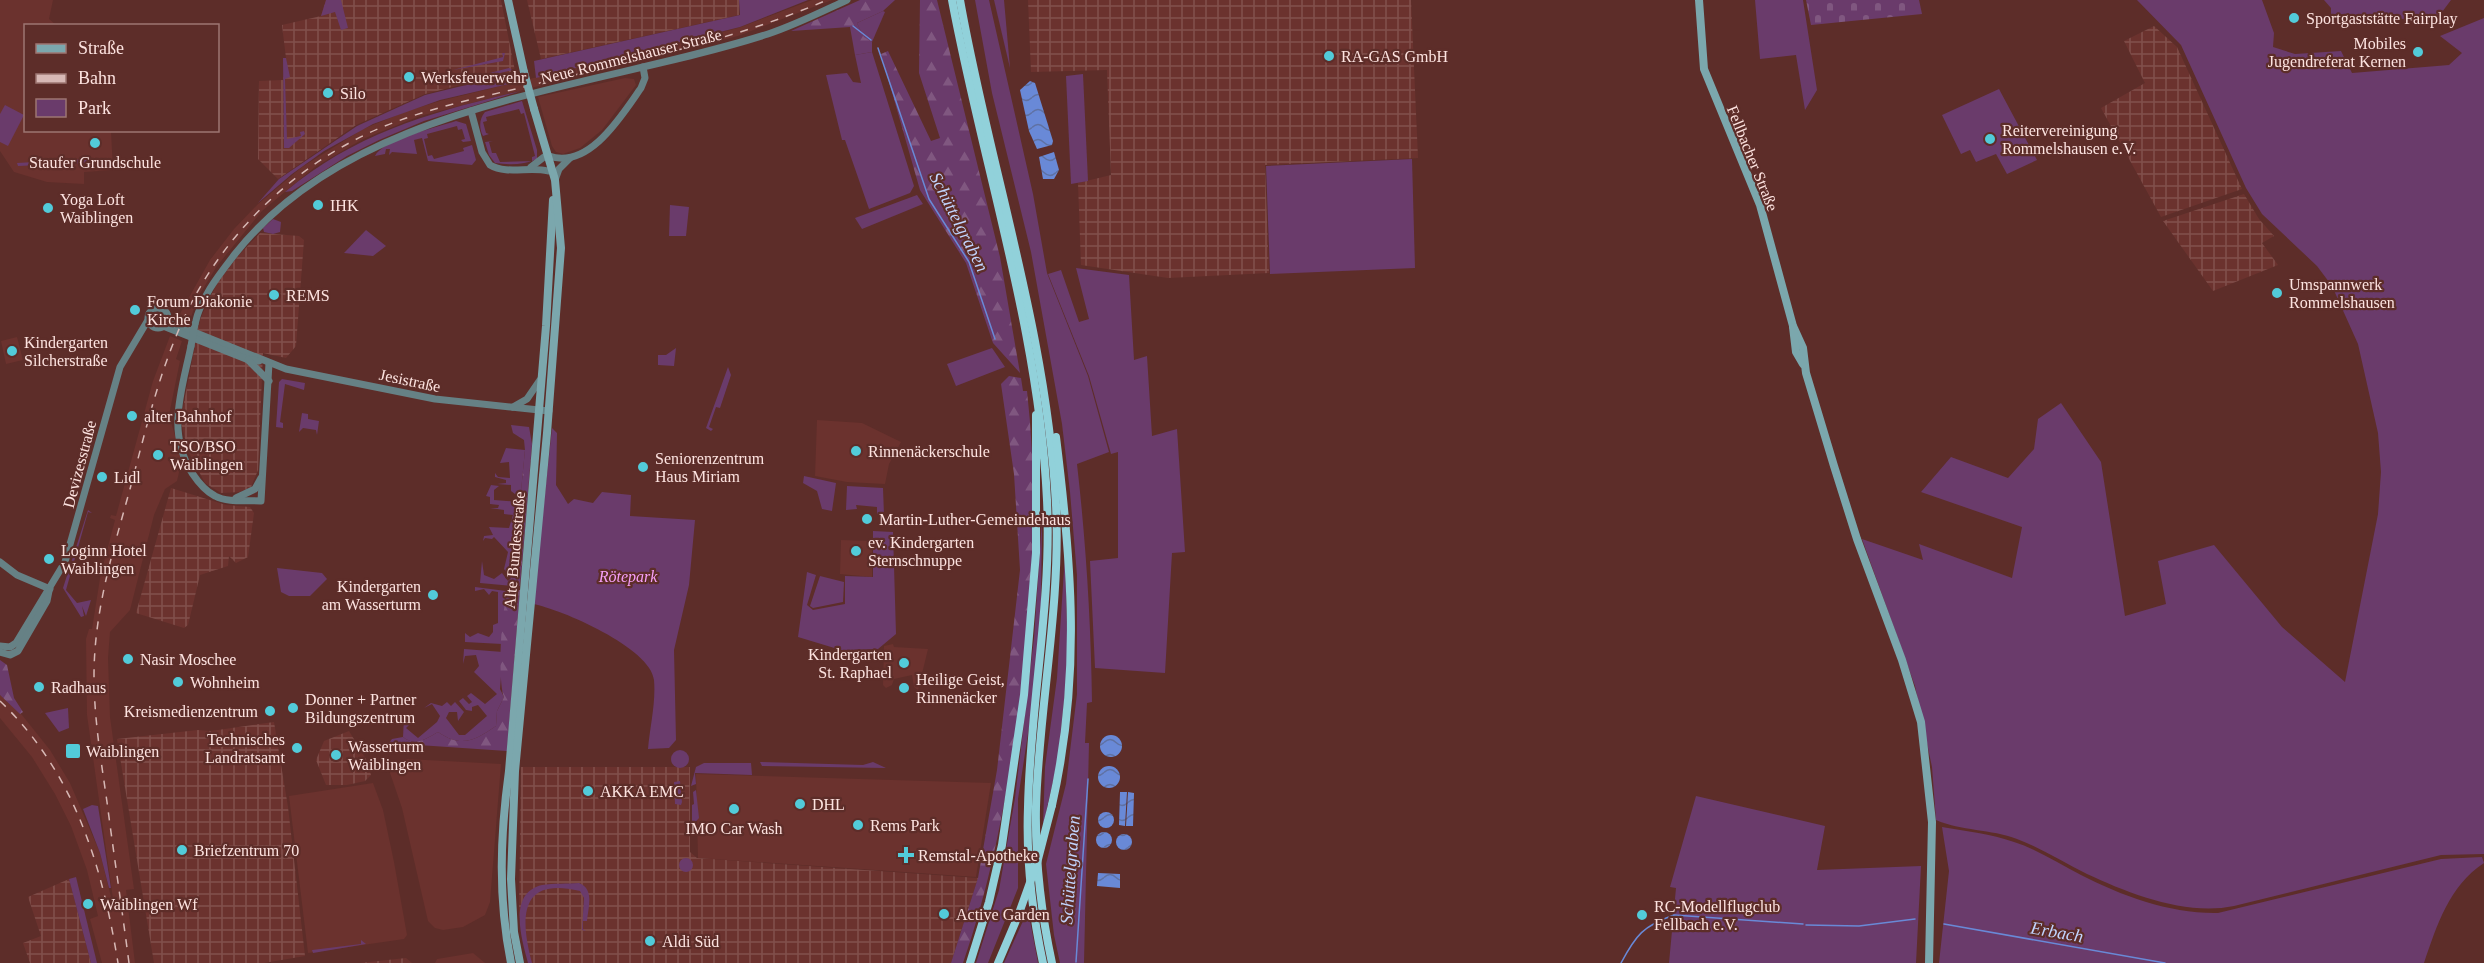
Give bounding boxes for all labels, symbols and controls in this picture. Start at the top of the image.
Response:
place label: Sportgaststätte Fairplay [2306,10,2458,28]
marker: Sportgaststätte Fairplay [2287,11,2301,25]
legend [24,24,219,132]
street label: Neue Rommelshauser Straße [539,26,723,87]
place label: Mobiles Jugendreferat Kernen [2268,35,2406,71]
text: Straße [78,38,124,58]
marker: Mobiles Jugendreferat Kernen [2411,45,2425,59]
place label: RA-GAS GmbH [1341,48,1449,65]
marker: RA-GAS GmbH [1322,49,1336,63]
text: Bahn [78,68,116,88]
place label: Werksfeuerwehr [421,69,527,86]
marker: Werksfeuerwehr [402,70,416,84]
place label: Silo [340,85,366,102]
marker: Silo [321,86,335,100]
text: Park [78,98,111,118]
street label: Fellbacher Straße [1724,103,1781,213]
place label: Reitervereinigung Rommelshausen e.V. [2002,122,2136,157]
marker: Reitervereinigung Rommelshausen e.V. [1983,132,1997,146]
marker: Staufer Grundschule [88,136,102,150]
place label: Staufer Grundschule [29,154,161,171]
water label: Schüttelgraben [925,169,993,275]
place label: Yoga Loft Waiblingen [60,191,133,227]
place label: IHK [330,197,359,214]
marker: IHK [311,198,325,212]
marker: Yoga Loft Waiblingen [41,201,55,215]
place label: Umspannwerk Rommelshausen [2289,276,2395,311]
marker: Umspannwerk Rommelshausen [2270,286,2284,300]
place label: REMS [286,287,330,304]
marker: REMS [267,288,281,302]
place label: Forum Diakonie Kirche [147,293,252,328]
marker: Forum Diakonie Kirche [128,303,142,317]
place label: Kindergarten Silcherstraße [24,334,108,369]
marker: Kindergarten Silcherstraße [5,344,19,358]
street label: Jesistraße [378,366,442,395]
place label: alter Bahnhof [144,408,232,425]
marker: alter Bahnhof [125,409,139,423]
street label: Devizesstraße [60,419,99,510]
place label: TSO/BSO Waiblingen [170,438,243,474]
place label: Rinnenäckerschule [868,443,990,460]
marker: Rinnenäckerschule [849,444,863,458]
marker: TSO/BSO Waiblingen [151,448,165,462]
place label: Seniorenzentrum Haus Miriam [655,450,765,485]
marker: Seniorenzentrum Haus Miriam [636,460,650,474]
place label: Lidl [114,469,141,486]
marker: Lidl [95,470,109,484]
street label: Alte Bundesstraße [501,491,528,609]
place label: Martin-Luther-Gemeindehaus [879,511,1071,528]
marker: Martin-Luther-Gemeindehaus [860,512,874,526]
place label: ev. Kindergarten Sternschnuppe [868,534,974,570]
place label: Loginn Hotel Waiblingen [61,542,147,578]
marker: ev. Kindergarten Sternschnuppe [849,544,863,558]
marker: Loginn Hotel Waiblingen [42,552,56,566]
park label: Rötepark [598,568,658,586]
place label: Kindergarten am Wasserturm [322,578,422,613]
marker: Kindergarten am Wasserturm [426,588,440,602]
place label: Kindergarten St. Raphael [808,646,893,682]
place label: Nasir Moschee [140,651,236,668]
marker: Nasir Moschee [121,652,135,666]
marker: Kindergarten St. Raphael [897,656,911,670]
place label: Heilige Geist, Rinnenäcker [916,671,1005,706]
place label: Wohnheim [190,674,260,691]
marker: Wohnheim [171,675,185,689]
place label: Radhaus [51,679,106,696]
marker: Radhaus [32,680,46,694]
marker: Heilige Geist, Rinnenäcker [897,681,911,695]
place label: Donner + Partner Bildungszentrum [305,691,417,727]
marker: Donner + Partner Bildungszentrum [286,701,300,715]
place label: Kreismedienzentrum [124,703,259,720]
marker: Kreismedienzentrum [263,704,277,718]
place label: Technisches Landratsamt [205,731,286,766]
place label: Wasserturm Waiblingen [348,738,425,774]
marker: Technisches Landratsamt [290,741,304,755]
marker: Waiblingen [64,742,82,760]
place label: Waiblingen [86,743,159,761]
marker: Wasserturm Waiblingen [329,748,343,762]
place label: AKKA EMC [600,783,684,800]
marker: AKKA EMC [581,784,595,798]
place label: DHL [812,796,845,813]
marker: DHL [793,797,807,811]
marker: IMO Car Wash [727,802,741,816]
water label: Schüttelgraben [1056,815,1084,925]
place label: Rems Park [870,817,940,834]
marker: Rems Park [851,818,865,832]
place label: IMO Car Wash [685,820,783,837]
place label: Briefzentrum 70 [194,842,299,859]
marker: Briefzentrum 70 [175,843,189,857]
place label: Remstal-Apotheke [918,847,1038,865]
marker: Remstal-Apotheke [899,848,913,862]
place label: Waiblingen Wf [100,896,198,914]
marker: Waiblingen Wf [81,897,95,911]
place label: RC-Modellflugclub Fellbach e.V. [1654,898,1780,933]
place label: Active Garden [956,906,1050,923]
marker: Active Garden [937,907,951,921]
marker: RC-Modellflugclub Fellbach e.V. [1635,908,1649,922]
water label: Erbach [2028,917,2085,946]
place label: Aldi Süd [662,933,719,950]
marker: Aldi Süd [643,934,657,948]

